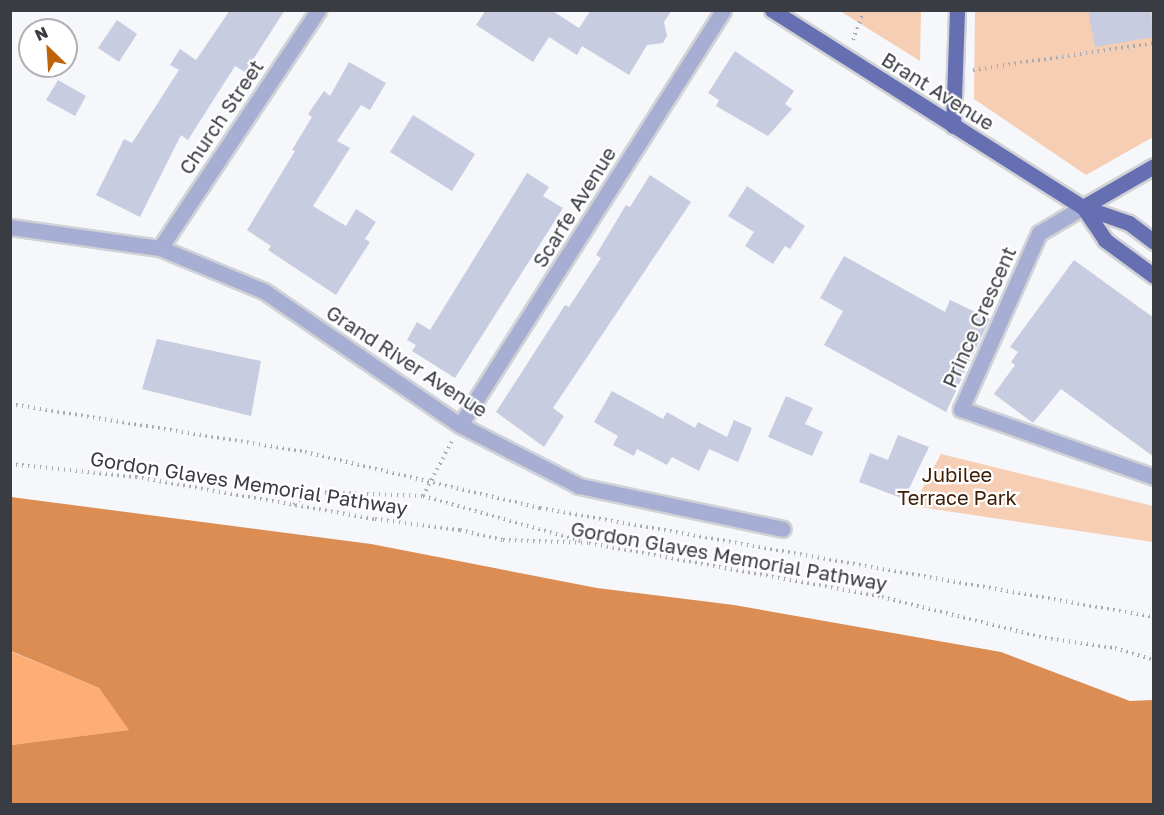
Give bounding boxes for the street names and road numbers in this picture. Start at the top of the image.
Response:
street label: Brant Avenue [877,47,999,135]
street label: Church Street [174,55,268,179]
street label: Scarfe Avenue [527,142,621,272]
street label: Prince Crescent [937,243,1021,391]
street label: Grand River Avenue [322,300,492,422]
street label: Gordon Glaves Memorial Pathway [89,446,409,520]
street label: Gordon Glaves Memorial Pathway [569,516,889,596]

